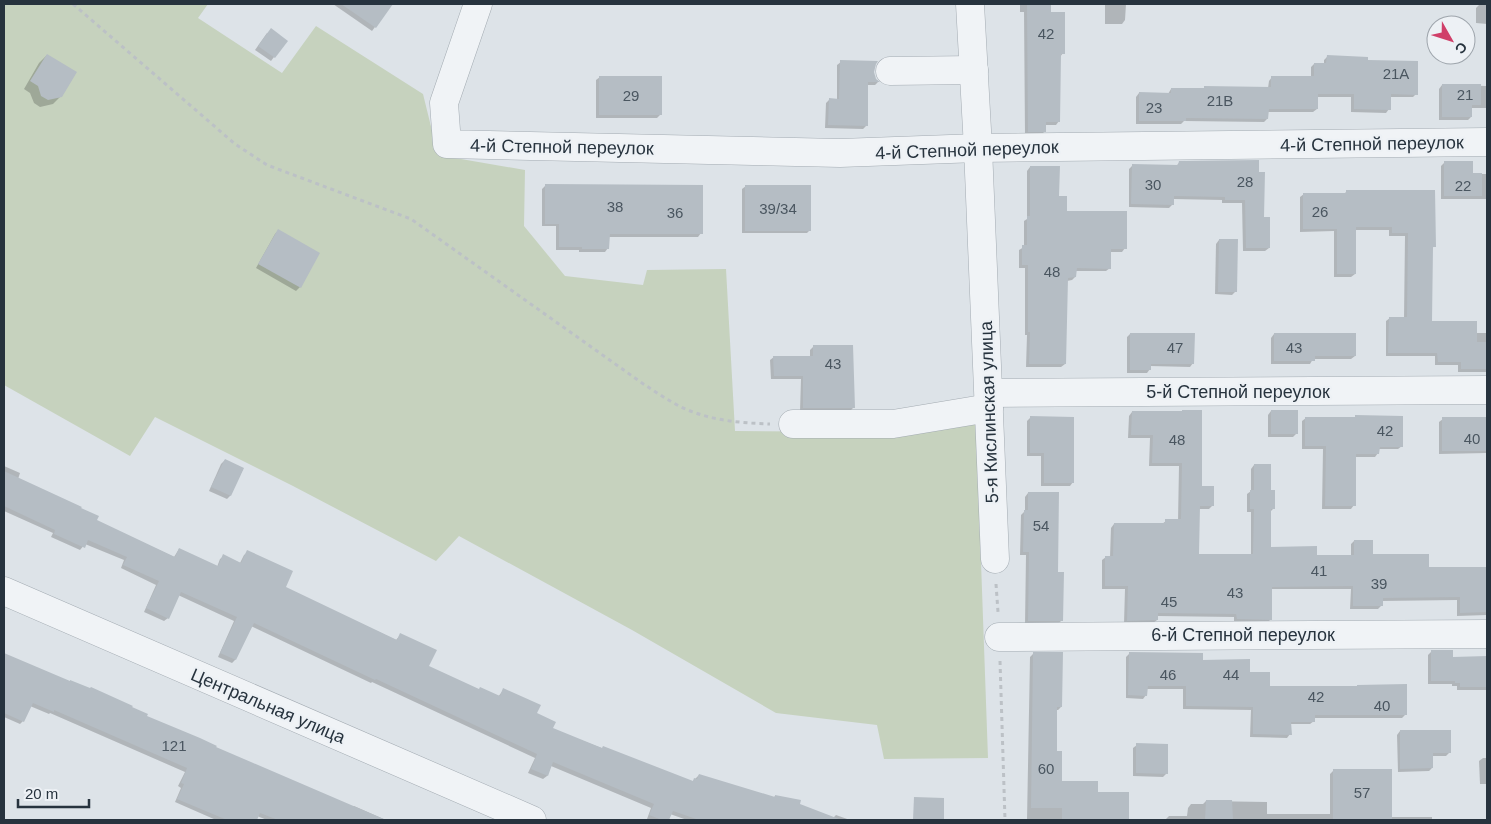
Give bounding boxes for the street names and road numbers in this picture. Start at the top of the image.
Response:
street label: 4-й Степной переулок [1280,132,1464,156]
street label: 4-й Степной переулок [470,135,654,159]
street label: 4-й Степной переулок [875,137,1059,163]
street label: 5-я Кислинская улица [976,320,1002,503]
street label: 5-й Степной переулок [1146,382,1330,402]
street label: 6-й Степной переулок [1151,625,1335,645]
street label: Центральная улица [188,664,349,748]

